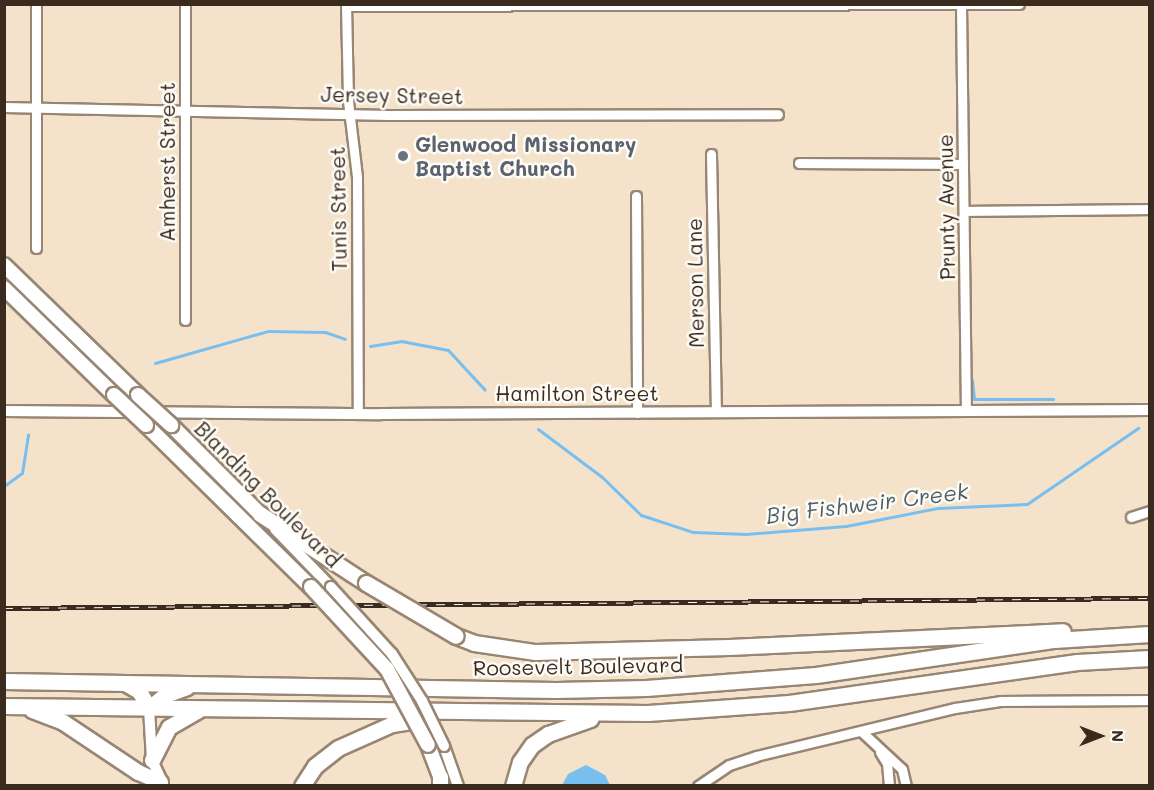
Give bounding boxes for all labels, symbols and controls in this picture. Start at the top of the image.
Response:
street label: Jersey Street [320,81,464,109]
street label: Amherst Street [154,82,180,242]
place label: Glenwood Missionary Baptist Church [415,131,636,181]
street label: Prunty Avenue [932,134,960,280]
street label: Tunis Street [324,146,352,272]
marker: Glenwood Missionary Baptist Church [396,149,410,163]
street label: Merson Lane [681,218,709,348]
street label: Hamilton Street [495,380,659,406]
street label: Blanding Boulevard [190,416,346,572]
water label: Big Fishweir Creek [764,477,970,529]
street label: Roosevelt Boulevard [473,652,683,680]
north arrow [1070,706,1130,766]
text: N [1108,730,1129,742]

